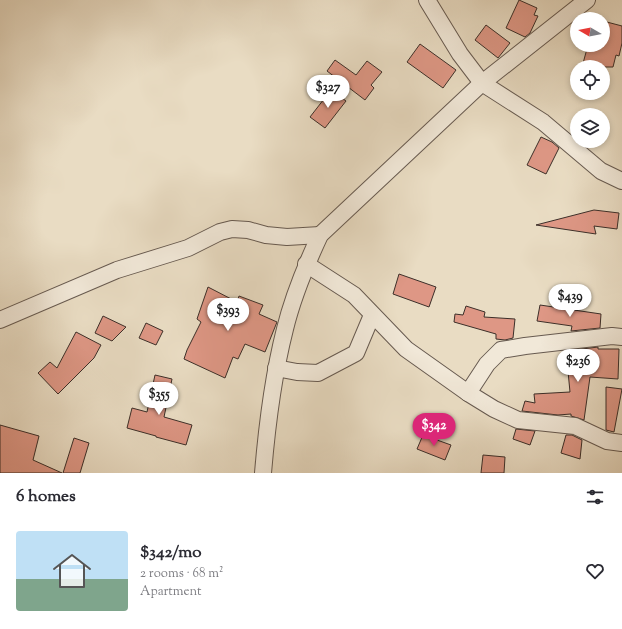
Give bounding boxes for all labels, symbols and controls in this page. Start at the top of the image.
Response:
north arrow [570,12,610,52]
map controls [570,12,610,148]
button: locate [570,60,610,100]
pin: $327 [304,75,352,109]
text: $327 [316,79,340,97]
button: layers [570,108,610,148]
pin: $439 [546,284,594,318]
text: $439 [558,288,582,306]
pin: $393 [204,298,252,332]
text: $393 [216,302,240,320]
pin: $236 [554,349,602,383]
text: $236 [566,353,590,371]
pin: $355 [135,382,183,416]
text: $355 [148,386,170,404]
pin: $342 [410,413,458,447]
text: $342 [422,417,446,435]
text: 6 homes [16,485,76,509]
icon: filters [584,486,606,508]
text: $342/mo [140,541,202,565]
icon: home [48,547,96,595]
icon: heart [584,560,606,582]
text: 2 rooms · 68 m² [140,565,224,583]
text: Apartment [140,583,201,601]

